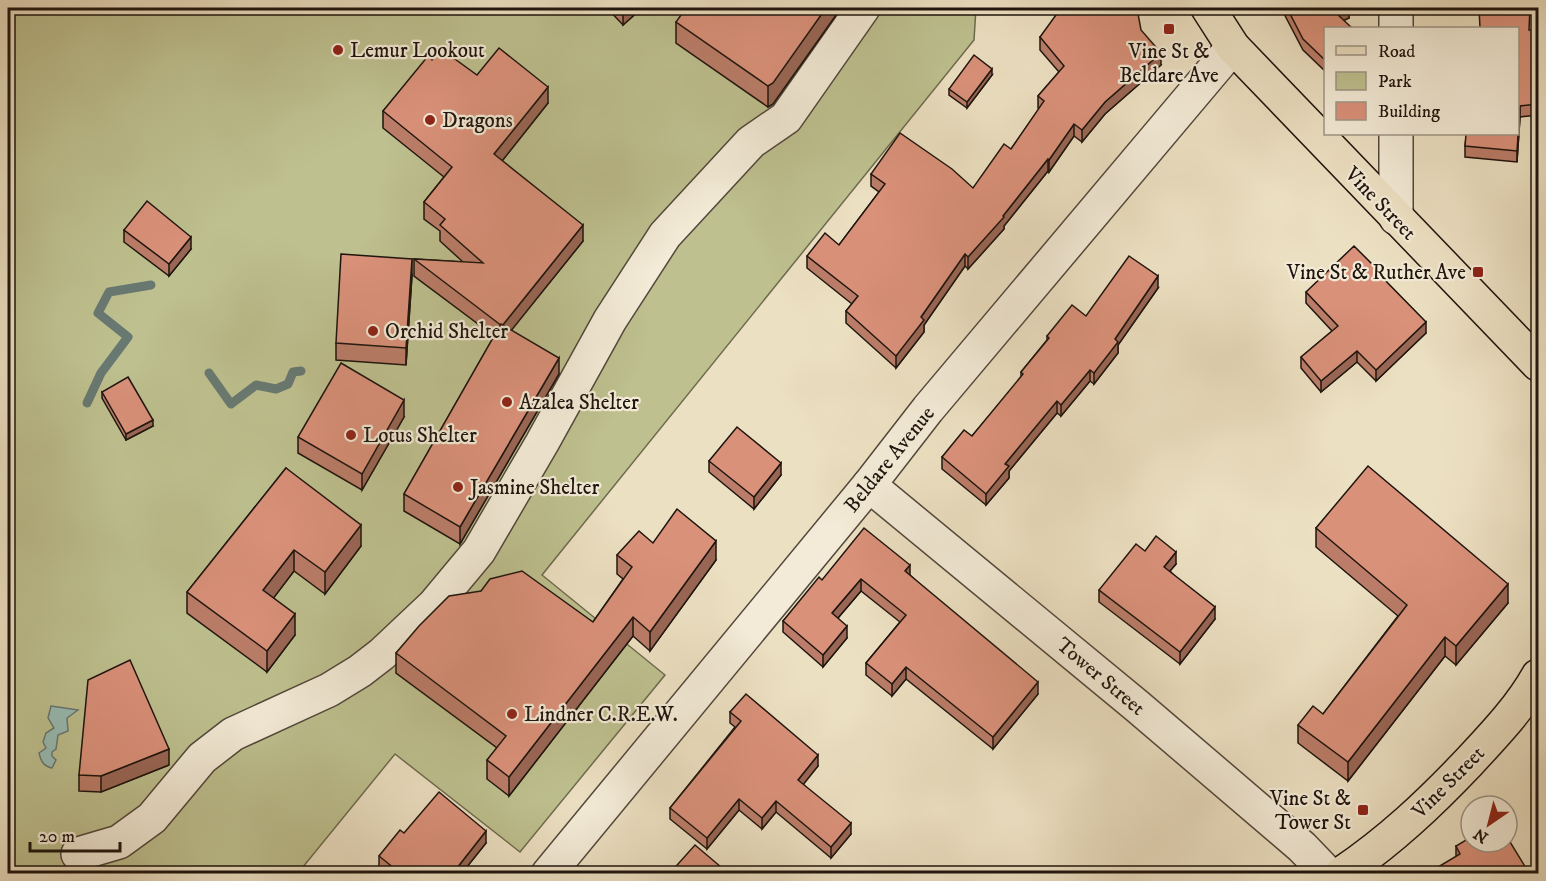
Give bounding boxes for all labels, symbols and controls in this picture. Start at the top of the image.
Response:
marker: Vine St & Beldare Ave [1162,22,1176,36]
legend [1324,27,1519,135]
place label: Lemur Lookout [350,38,485,64]
place label: Vine St & Beldare Ave [1119,39,1219,89]
text: Road [1378,41,1415,63]
marker: Lemur Lookout [331,43,345,57]
text: Park [1378,71,1412,93]
text: Building [1378,101,1440,123]
place label: Dragons [442,108,513,134]
marker: Dragons [423,113,437,127]
street label: Vine Street [1338,161,1422,246]
place label: Vine St & Ruther Ave [1286,260,1466,286]
marker: Vine St & Ruther Ave [1471,265,1485,279]
place label: Orchid Shelter [385,319,508,345]
marker: Orchid Shelter [366,324,380,338]
place label: Azalea Shelter [519,390,639,416]
marker: Azalea Shelter [500,395,514,409]
street label: Beldare Avenue [839,401,941,518]
place label: Lotus Shelter [363,423,477,449]
marker: Lotus Shelter [344,428,358,442]
place label: Jasmine Shelter [468,475,599,501]
marker: Jasmine Shelter [451,480,465,494]
street label: Tower Street [1051,632,1150,722]
place label: Lindner C.R.E.W. [524,702,678,728]
marker: Lindner C.R.E.W. [505,707,519,721]
street label: Vine Street [1406,741,1491,825]
place label: Vine St & Tower St [1269,786,1351,836]
north arrow [1459,794,1519,854]
marker: Vine St & Tower St [1356,803,1370,817]
scale bar [30,815,120,853]
text: N [1470,824,1492,847]
text: 20 m [39,826,75,848]

